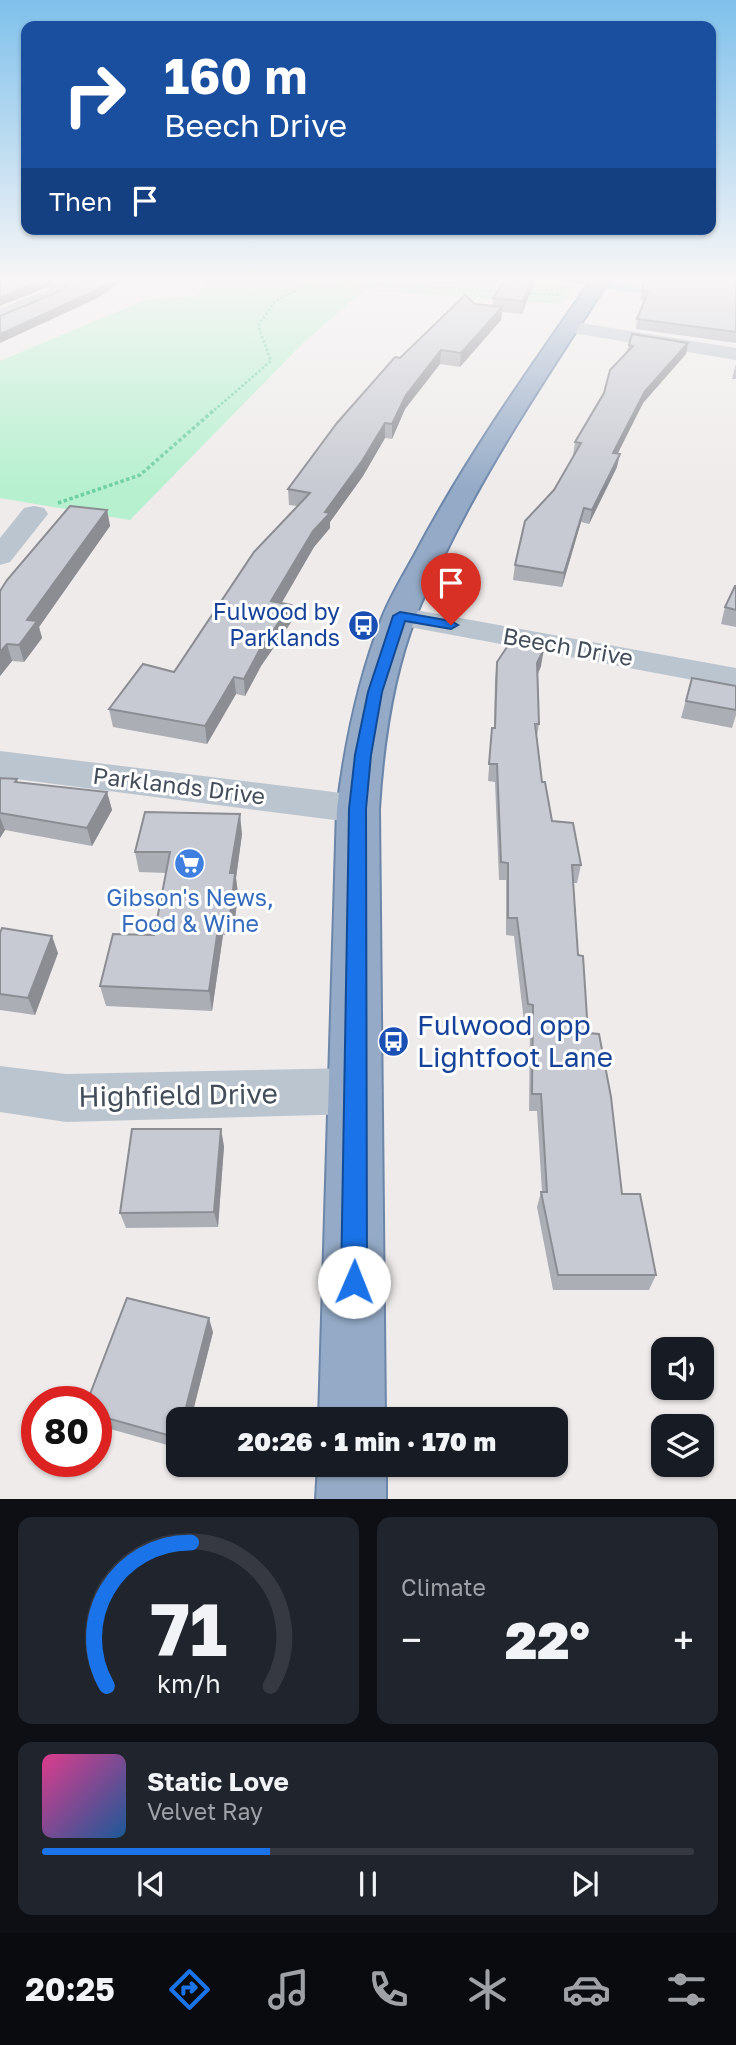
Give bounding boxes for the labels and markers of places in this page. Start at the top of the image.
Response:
pin [421,553,481,625]
place label: Fulwood by Parklands [213,597,340,651]
bus stop icon: Fulwood by Parklands [346,608,380,642]
supermarket icon: Gibson's News, Food & Wine [173,847,207,881]
place label: Gibson's News, Food & Wine [106,883,274,937]
place label: Fulwood opp Lightfoot Lane [417,1008,613,1073]
bus stop icon: Fulwood opp Lightfoot Lane [377,1024,411,1058]

